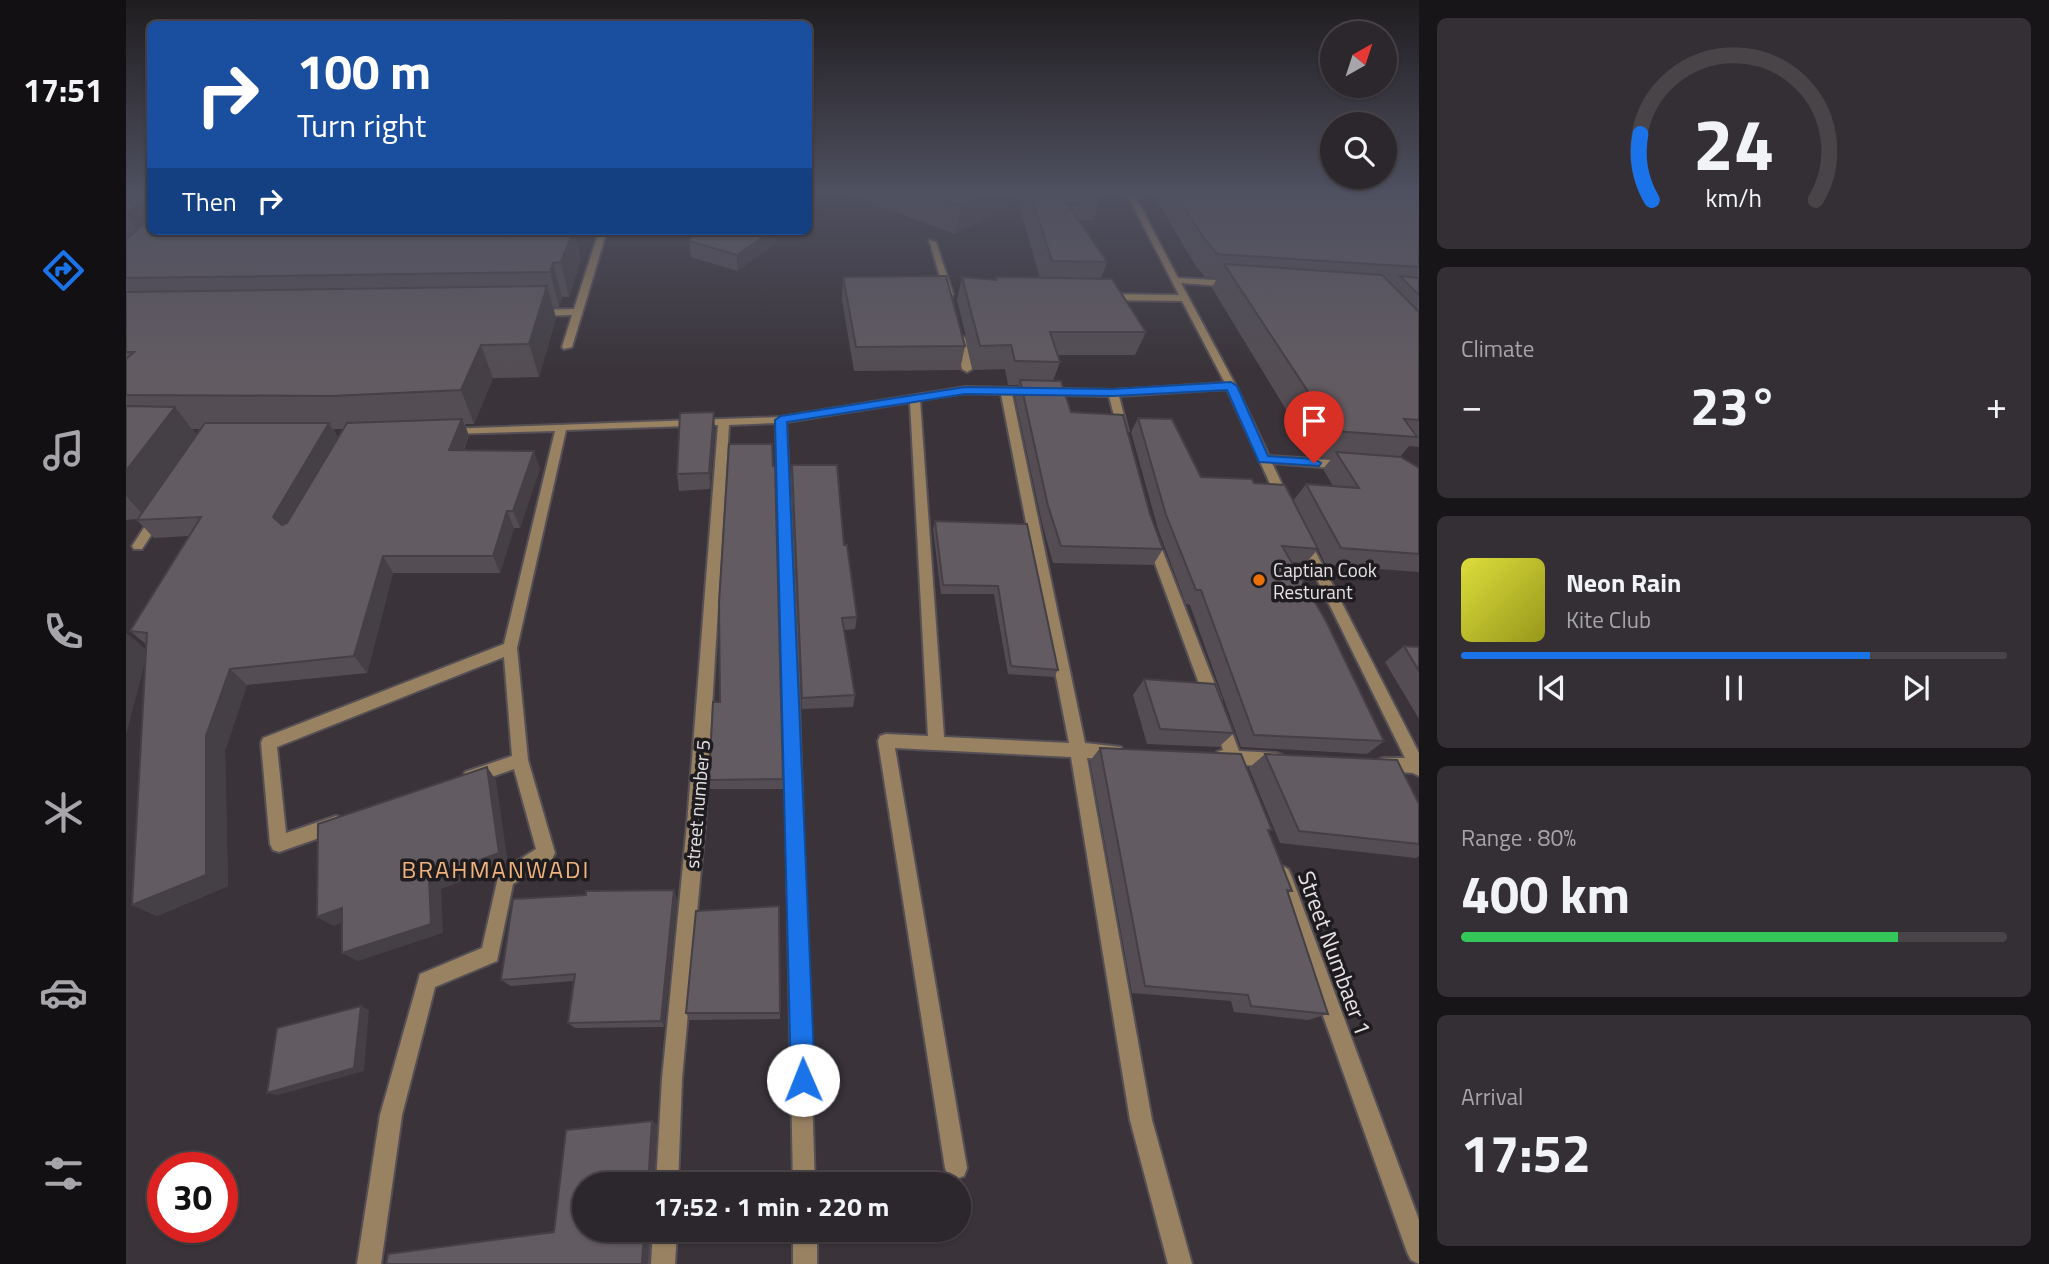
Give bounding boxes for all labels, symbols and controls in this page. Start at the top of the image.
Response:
north arrow [1320,21,1396,98]
map controls [1320,21,1397,189]
text: 100 m [297,33,431,108]
icon: right [182,49,273,140]
text: 17:51 [23,66,103,114]
text: 24 [1693,88,1775,198]
text: Turn right [297,101,426,149]
button: search [1320,112,1397,189]
text: km/h [1706,178,1762,216]
text: Then [182,182,237,221]
icon: right [251,182,289,220]
icon: directions [39,246,88,295]
text: Climate [1461,331,1534,366]
text: 23° [1690,366,1778,445]
text: − [1461,376,1482,434]
text: + [1986,376,2007,434]
pin [1284,391,1344,463]
icon: arrive [1295,402,1333,440]
icon: music [39,426,88,475]
place label: Captian Cook Resturant [1273,555,1377,606]
text: Neon Rain [1566,563,1681,602]
marker: Captian Cook Resturant [1251,572,1267,588]
text: Kite Club [1566,602,1651,637]
icon: phone [39,607,88,656]
icon: previous [1533,669,1571,707]
icon: pause [1715,669,1753,707]
icon: next [1897,669,1935,707]
street label: street number 5 [677,738,717,870]
icon: climate [39,788,88,837]
text: Range · 80% [1461,820,1576,855]
district label: BRAHMANWADI [401,851,591,887]
text: 400 km [1461,854,1630,933]
street label: Street Numbaer 1 [1289,866,1381,1040]
icon: car [39,968,88,1017]
position arrow [766,1043,840,1117]
text: Arrival [1461,1079,1523,1114]
text: 17:52 [1461,1113,1591,1192]
icon: filters [39,1149,88,1198]
speed limit sign: 30 [147,1152,238,1243]
text: 17:52 · 1 min · 220 m [654,1187,889,1226]

